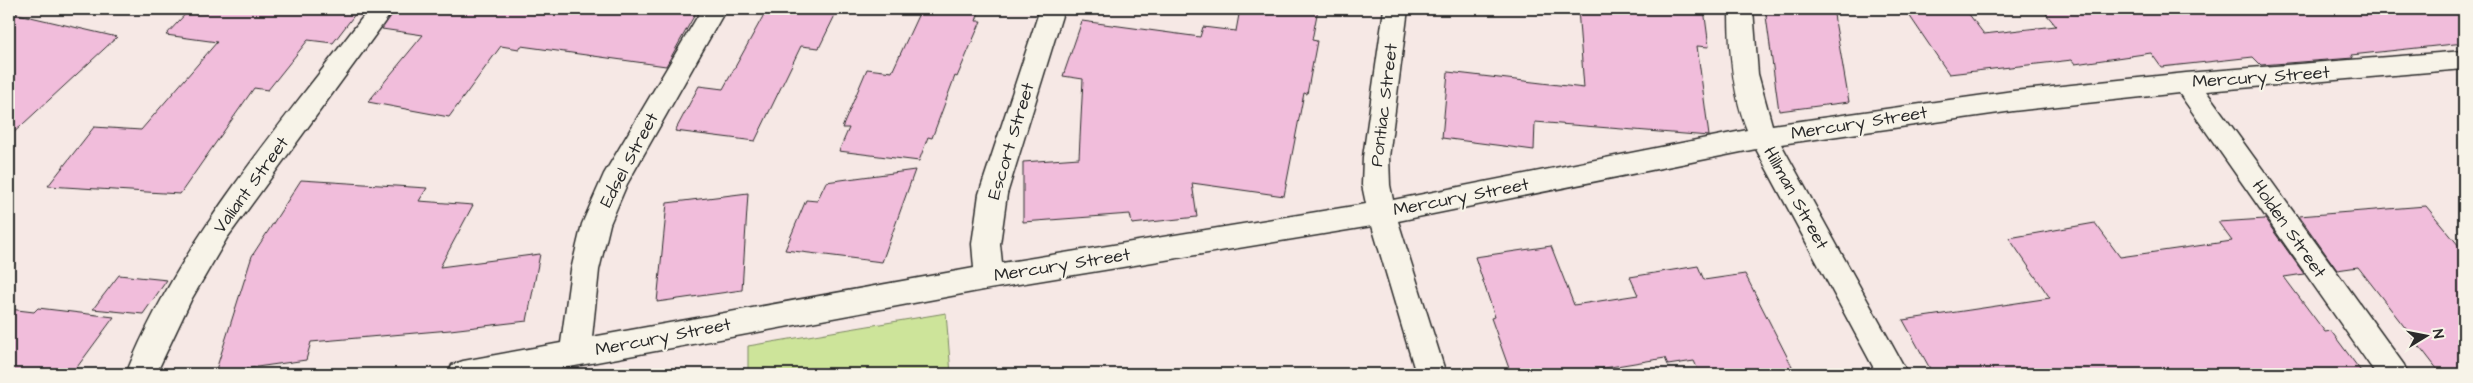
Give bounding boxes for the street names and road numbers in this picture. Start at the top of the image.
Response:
street label: Pontiac Street [1364,41,1404,168]
street label: Mercury Street [2191,60,2331,95]
street label: Escort Street [981,79,1041,203]
street label: Mercury Street [1789,100,1930,147]
street label: Edsel Street [593,107,665,212]
street label: Valiant Street [207,131,295,239]
street label: Hillman Street [1757,142,1835,255]
street label: Mercury Street [1391,171,1532,223]
street label: Holden Street [2246,175,2333,284]
street label: Mercury Street [992,242,1133,289]
street label: Mercury Street [593,311,734,363]

